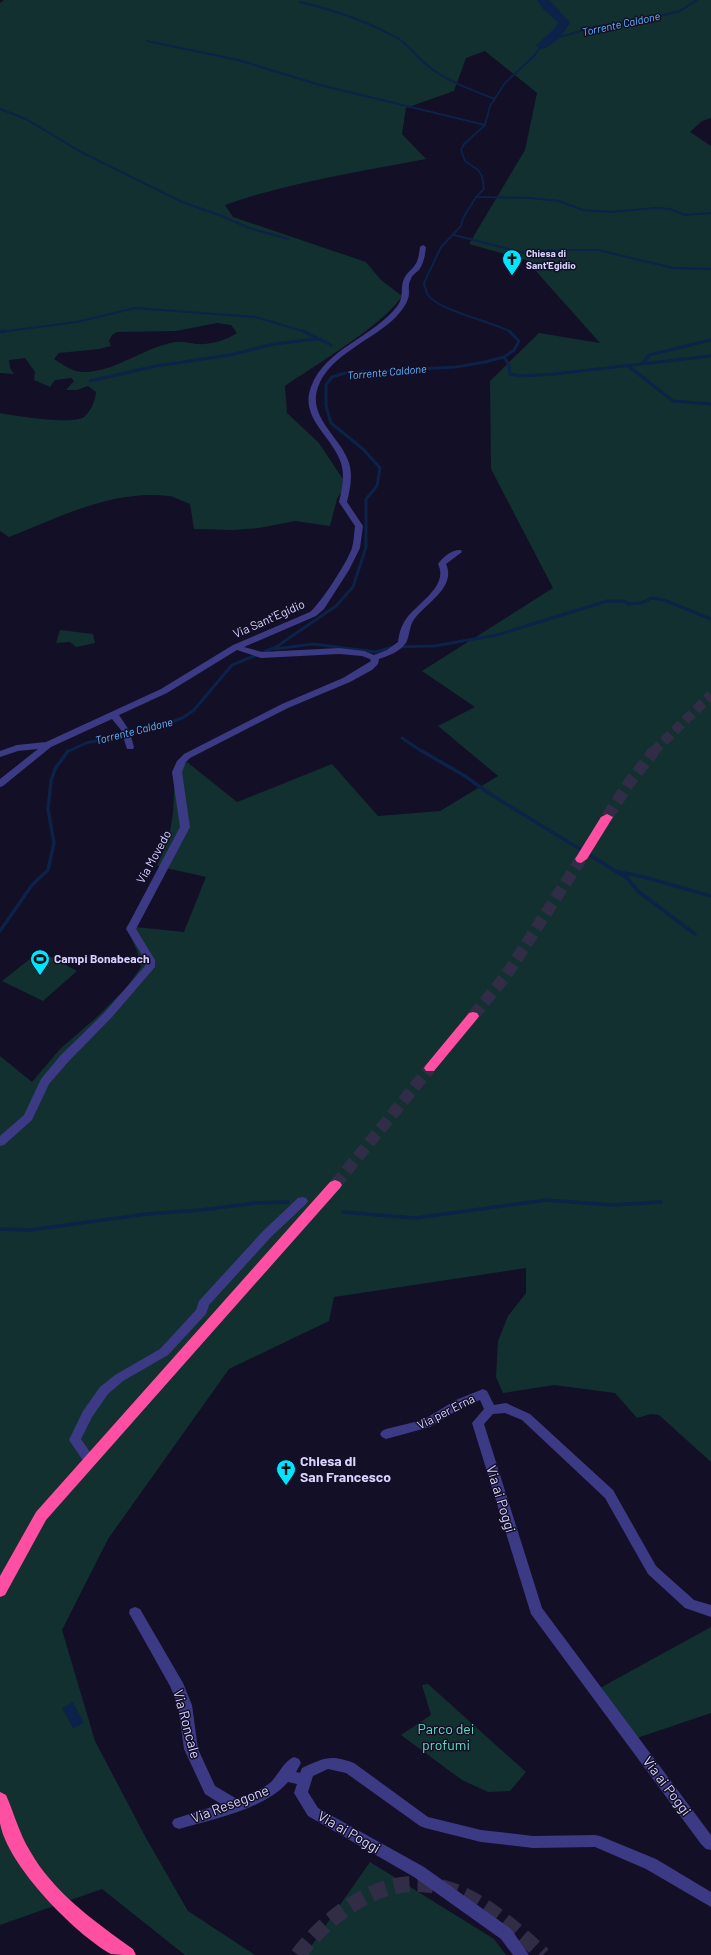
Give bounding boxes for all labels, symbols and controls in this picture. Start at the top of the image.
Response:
water label: Torrente Caldone [581,9,661,38]
place label: Chiesa di Sant'Egidio [526,247,576,271]
church icon: Chiesa di Sant'Egidio [501,248,523,276]
water label: Torrente Caldone [347,362,427,381]
street label: Via Sant'Egidio [231,596,307,640]
water label: Torrente Caldone [94,715,174,746]
street label: Via Movedo [133,828,173,886]
sports icon: Campi Bonabeach [29,948,51,976]
place label: Campi Bonabeach [54,951,150,965]
street label: Via per Erna [414,1391,477,1432]
place label: Chiesa di San Francesco [300,1452,391,1485]
church icon: Chiesa di San Francesco [275,1458,297,1486]
street label: Via ai Poggi [483,1463,520,1535]
street label: Via Roncale [170,1688,205,1760]
park label: Parco dei profumi [418,1720,474,1753]
street label: Via ai Poggi [640,1753,695,1819]
street label: Via Resegone [189,1781,271,1826]
street label: Via ai Poggi [315,1807,384,1856]

